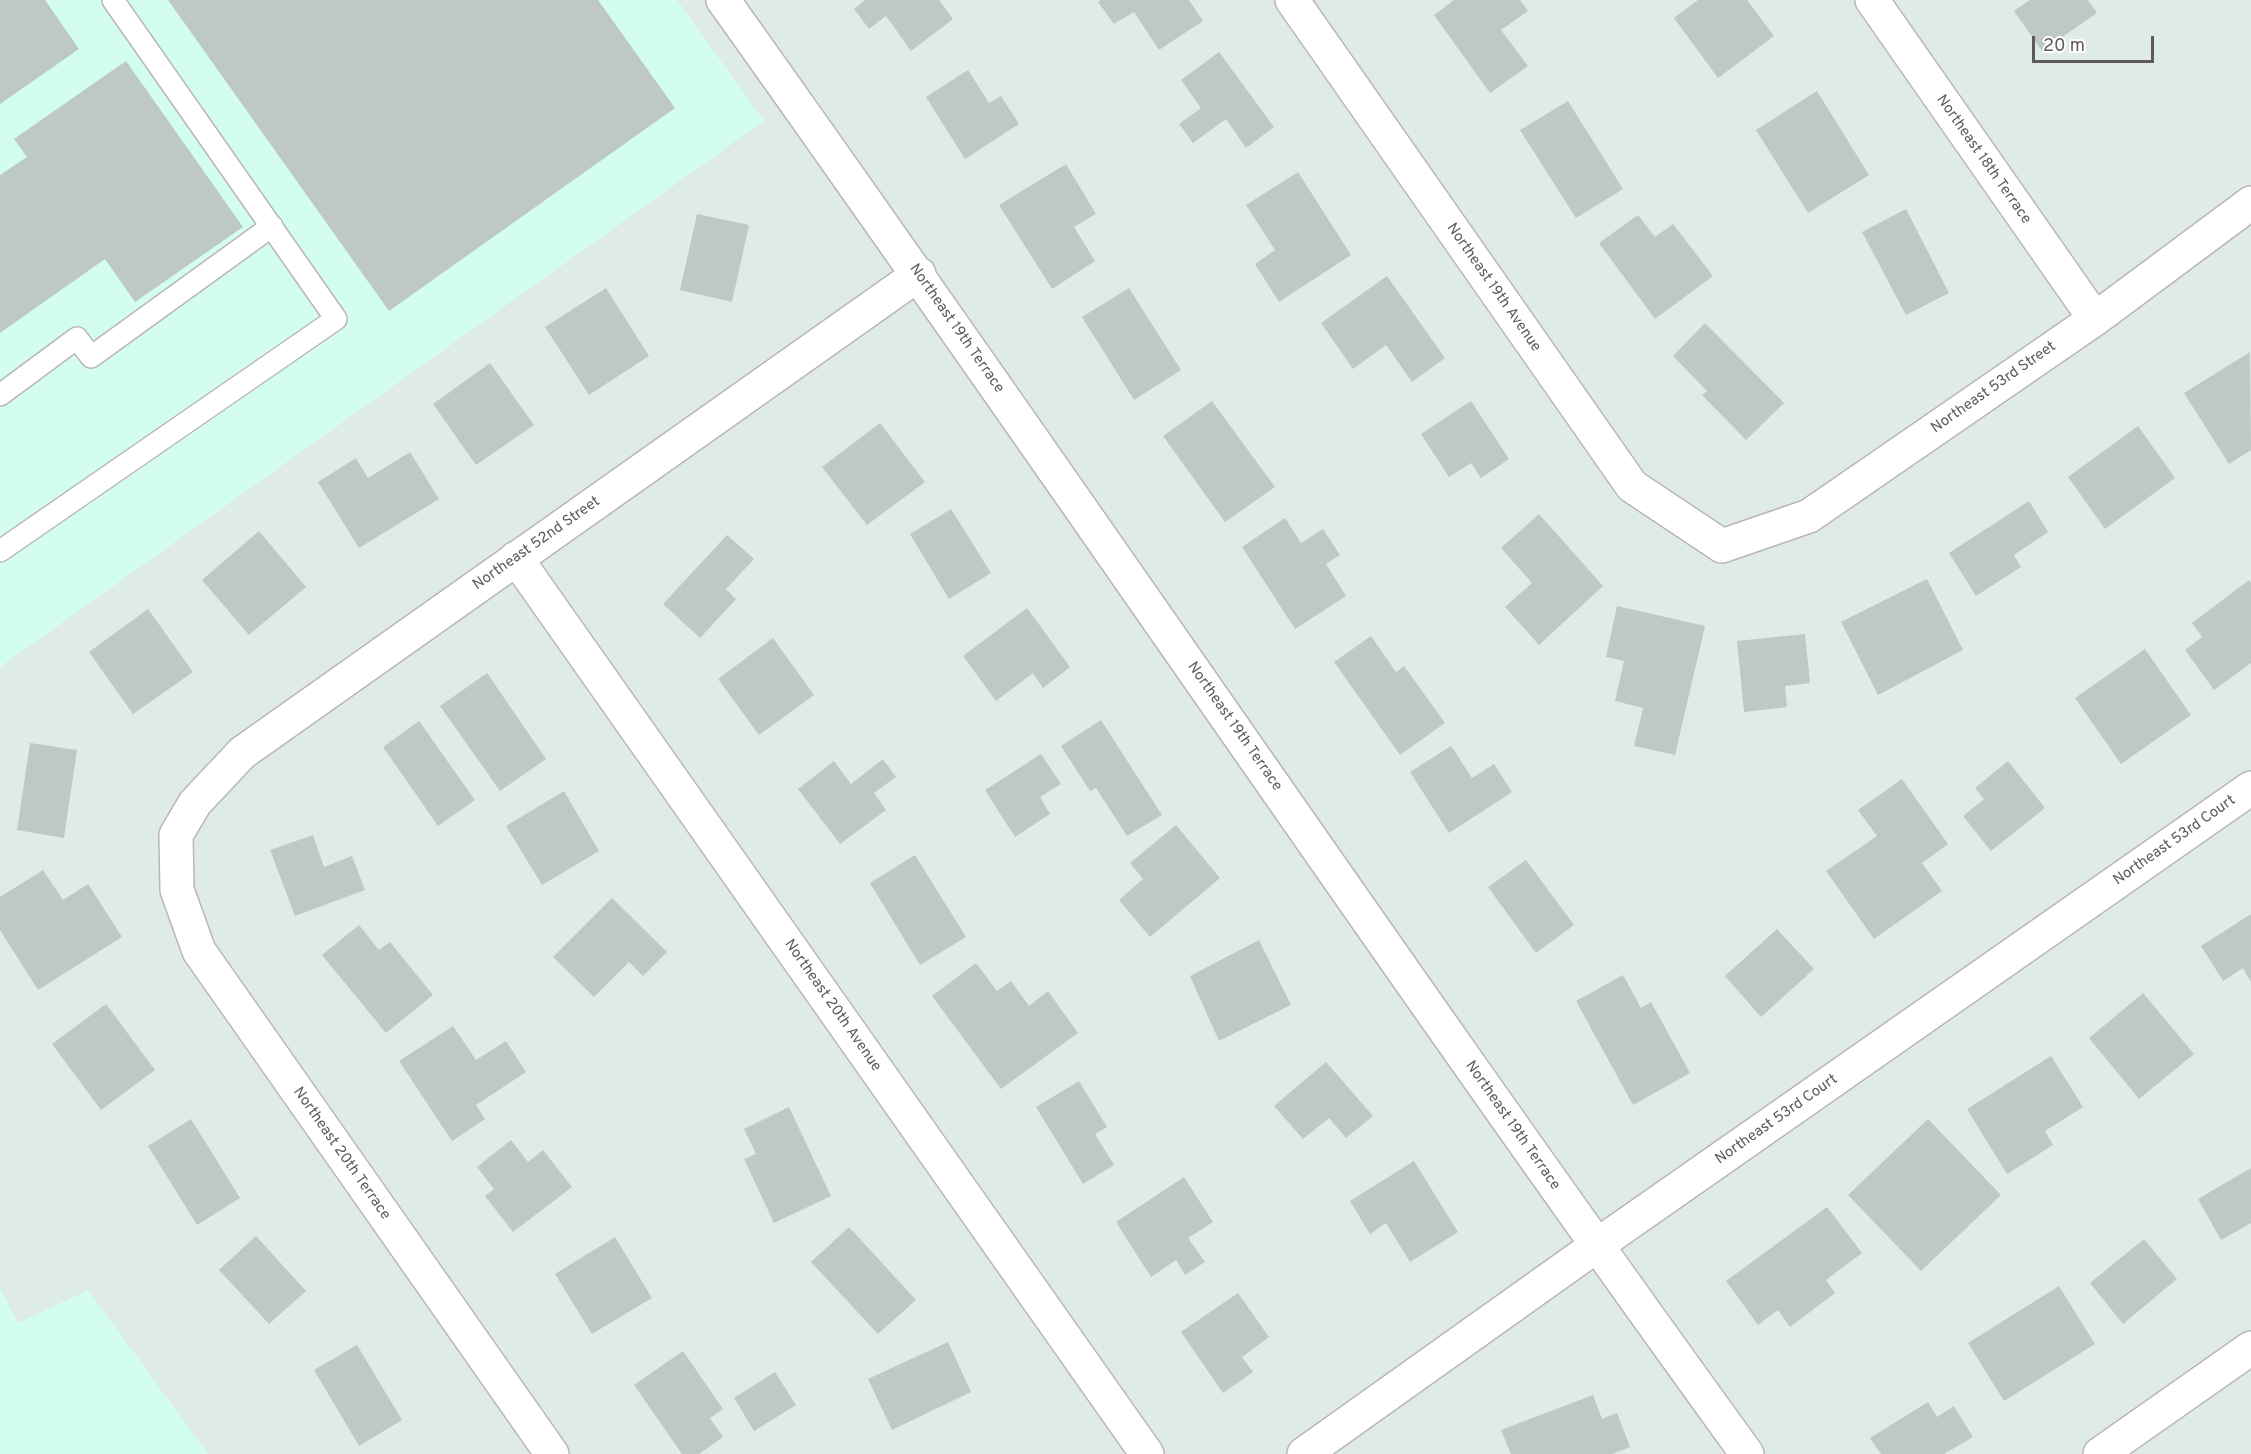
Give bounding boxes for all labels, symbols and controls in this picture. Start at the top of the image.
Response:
scale bar [2035,24,2156,62]
text: 20 m [2043,35,2085,58]
street label: Northeast 18th Terrace [1932,92,2034,228]
street label: Northeast 19th Avenue [1442,220,1544,356]
street label: Northeast 19th Terrace [905,261,1007,397]
street label: Northeast 53rd Street [1928,338,2060,438]
street label: Northeast 52nd Street [470,493,604,595]
street label: Northeast 19th Terrace [1183,659,1285,795]
street label: Northeast 53rd Court [2110,792,2240,890]
street label: Northeast 20th Avenue [780,936,884,1076]
street label: Northeast 19th Terrace [1461,1058,1563,1194]
street label: Northeast 53rd Court [1712,1071,1842,1169]
street label: Northeast 20th Terrace [288,1084,394,1224]

